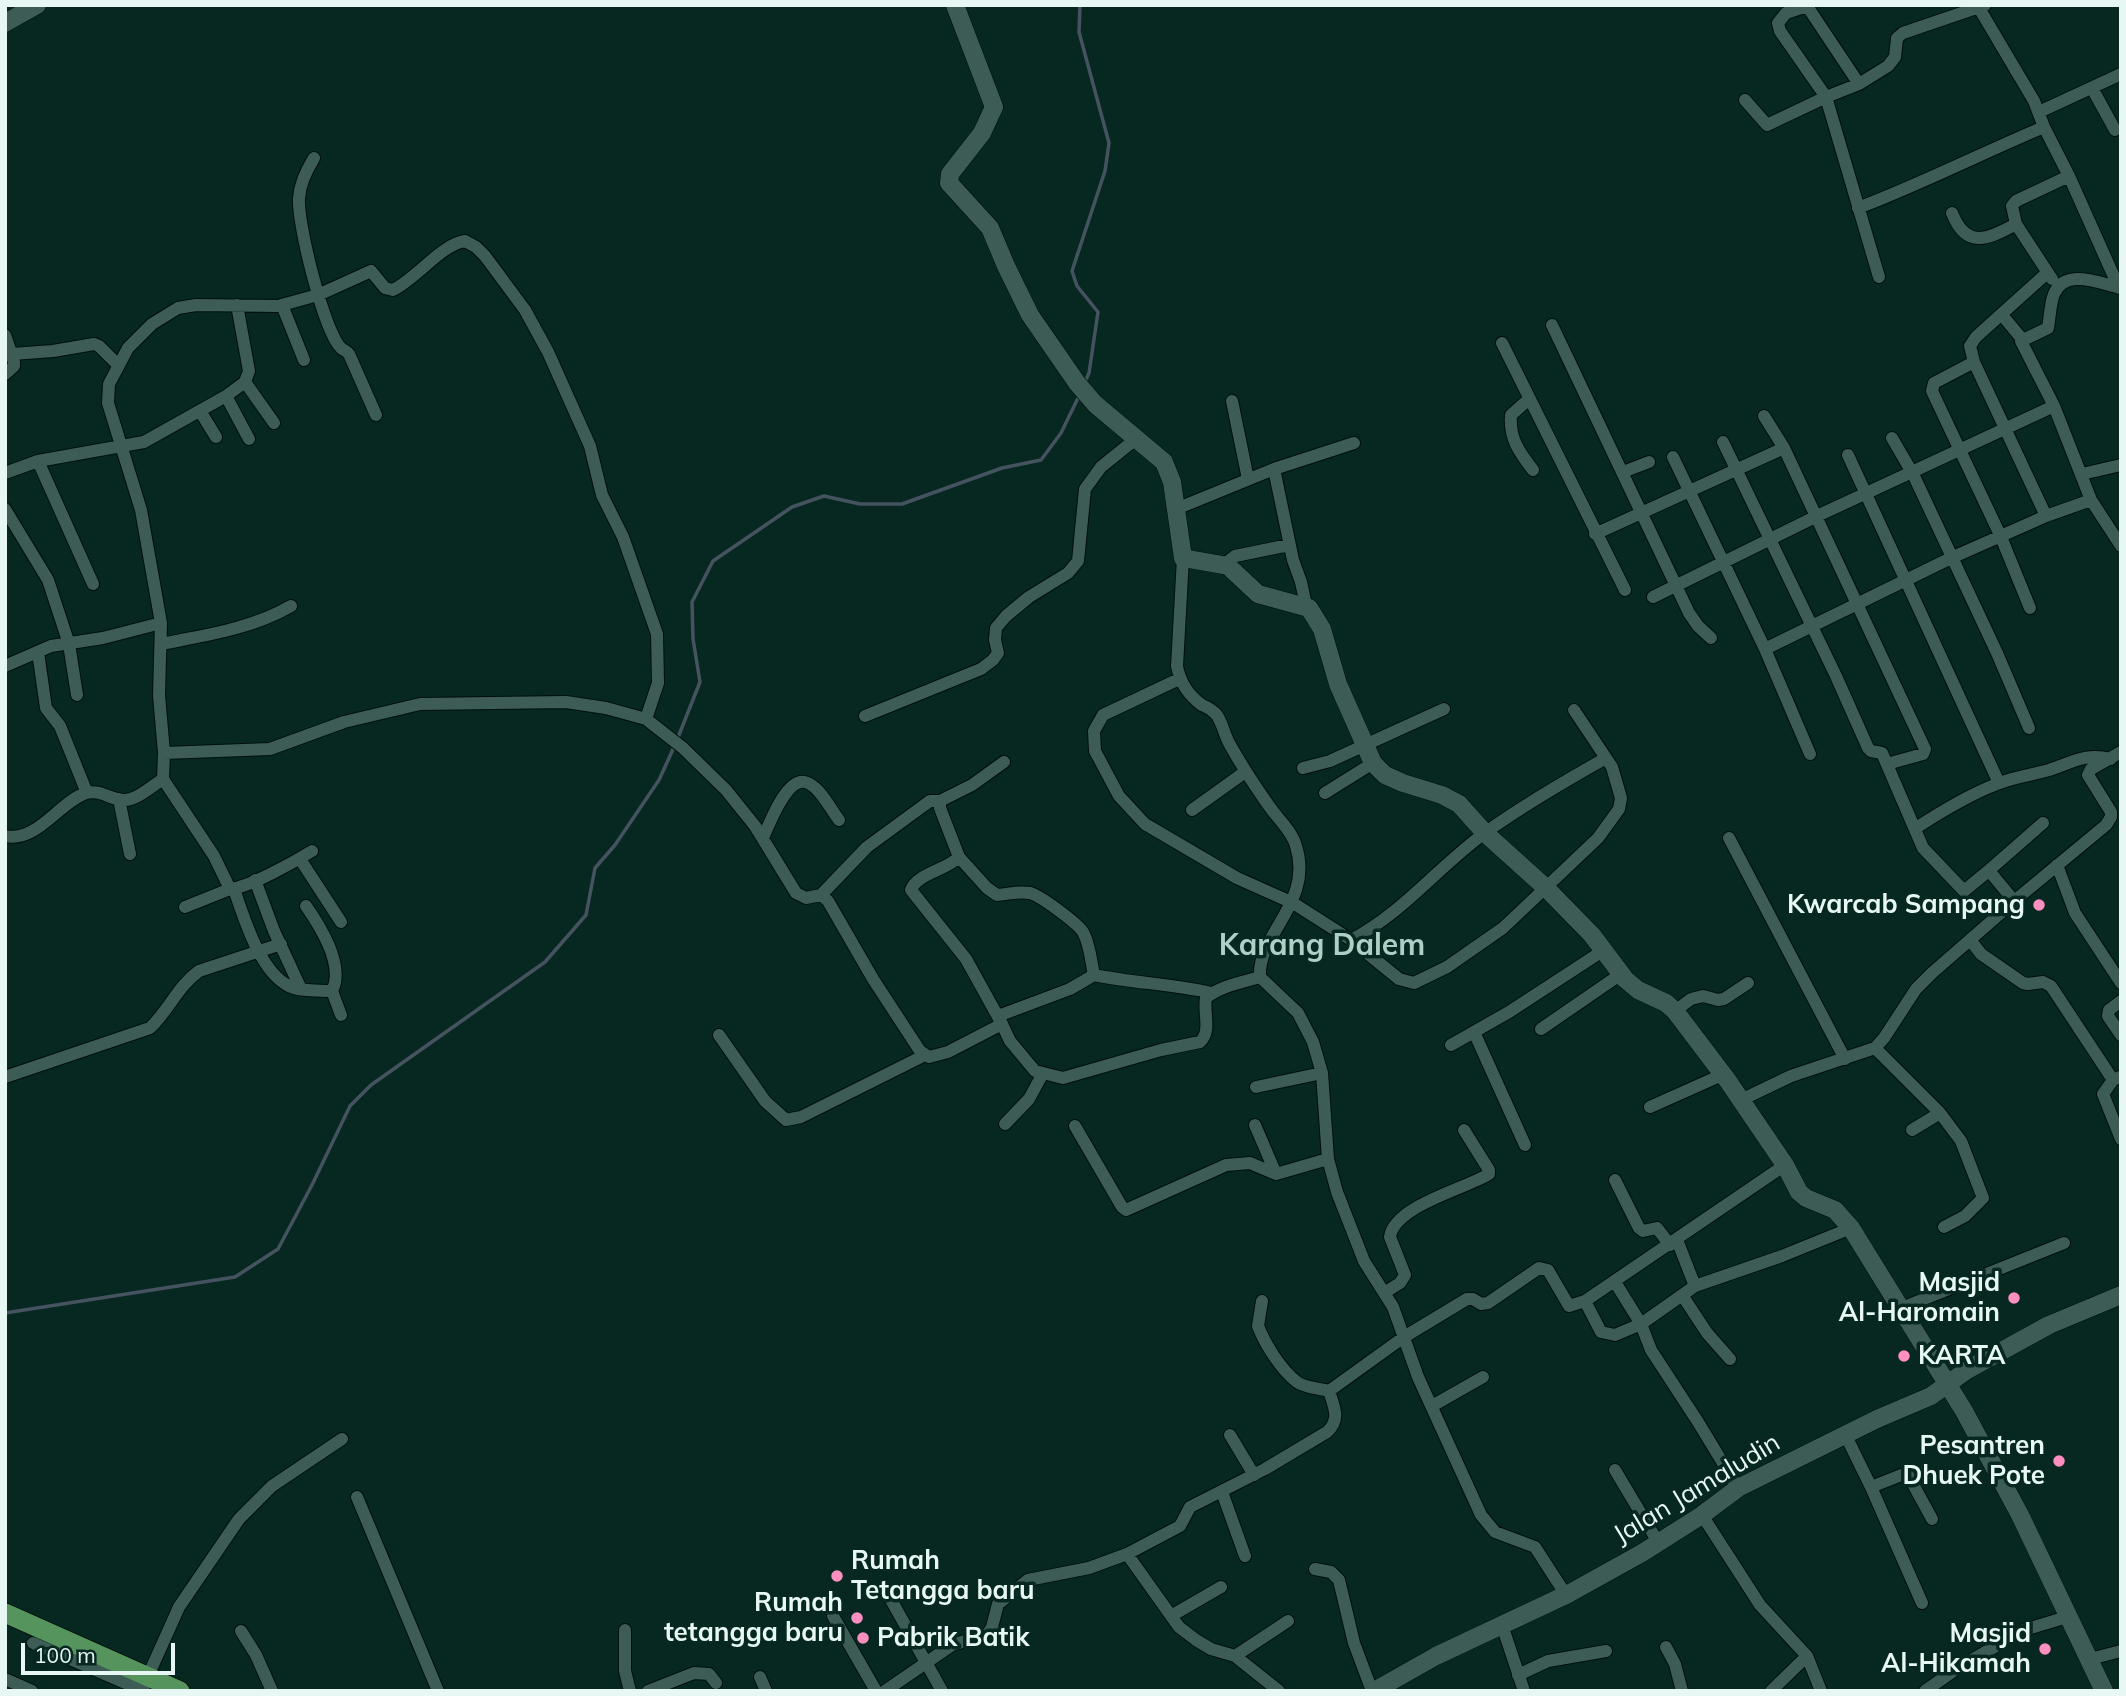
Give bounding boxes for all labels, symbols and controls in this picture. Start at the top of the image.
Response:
place label: Kwarcab Sampang [1787,889,2025,921]
marker: Kwarcab Sampang [2031,897,2047,913]
district label: Karang Dalem [1219,928,1425,964]
place label: Masjid Al-Haromain [1839,1267,2000,1328]
marker: Masjid Al-Haromain [2006,1290,2022,1306]
place label: KARTA [1918,1340,2005,1372]
marker: KARTA [1896,1348,1912,1364]
street label: Jalan Jamaludin [1608,1427,1786,1551]
place label: Pesantren Dhuek Pote [1902,1430,2045,1492]
marker: Pesantren Dhuek Pote [2051,1453,2067,1469]
place label: Rumah Tetangga baru [851,1545,1034,1606]
marker: Rumah Tetangga baru [829,1568,845,1584]
place label: Rumah tetangga baru [664,1587,843,1648]
marker: Rumah tetangga baru [849,1610,865,1626]
place label: Masjid Al-Hikamah [1881,1618,2031,1680]
place label: Pabrik Batik [877,1622,1029,1654]
scale bar [24,1630,178,1674]
marker: Pabrik Batik [855,1630,871,1646]
marker: Masjid Al-Hikamah [2037,1641,2053,1657]
text: 100 m [34,1642,96,1668]

